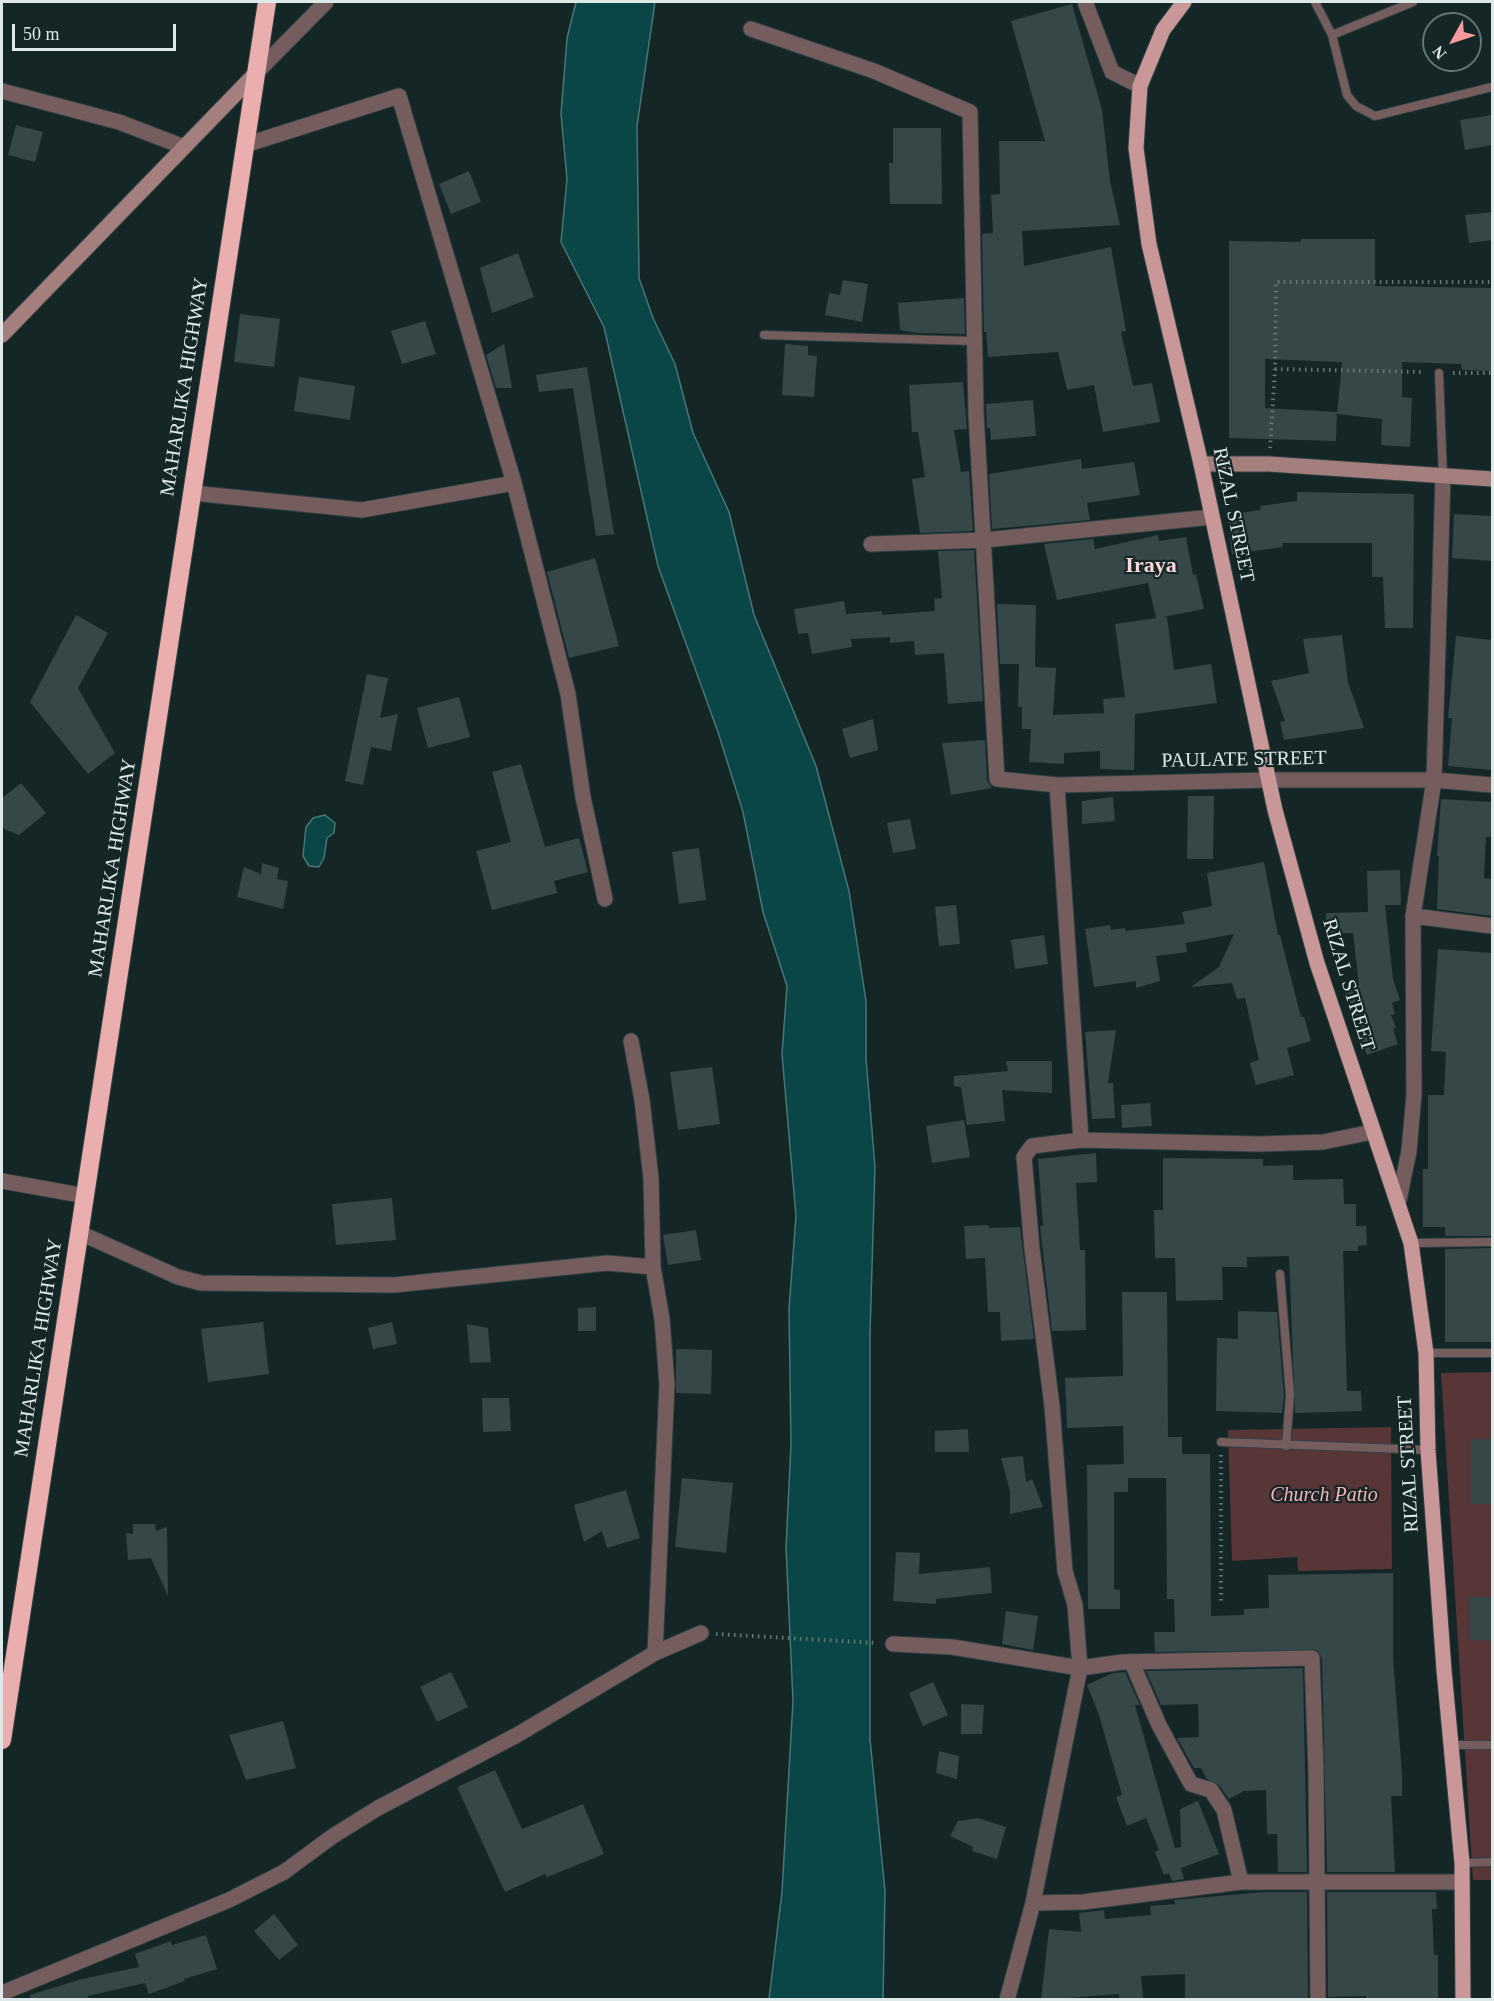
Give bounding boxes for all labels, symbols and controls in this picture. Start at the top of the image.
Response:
scale bar [15,12,178,50]
north arrow [1422,12,1482,72]
text: 50 m [23,24,60,44]
text: N [1429,43,1450,62]
street label: MAHARLIKA HIGHWAY [156,276,214,498]
street label: RIZAL STREET [1207,445,1259,585]
district label: Iraya [1125,553,1177,579]
street label: PAULATE STREET [1161,747,1327,773]
street label: MAHARLIKA HIGHWAY [84,757,142,979]
street label: RIZAL STREET [1316,916,1380,1054]
street label: MAHARLIKA HIGHWAY [10,1237,68,1459]
street label: RIZAL STREET [1393,1395,1425,1533]
park label: Church Patio [1270,1484,1378,1508]

